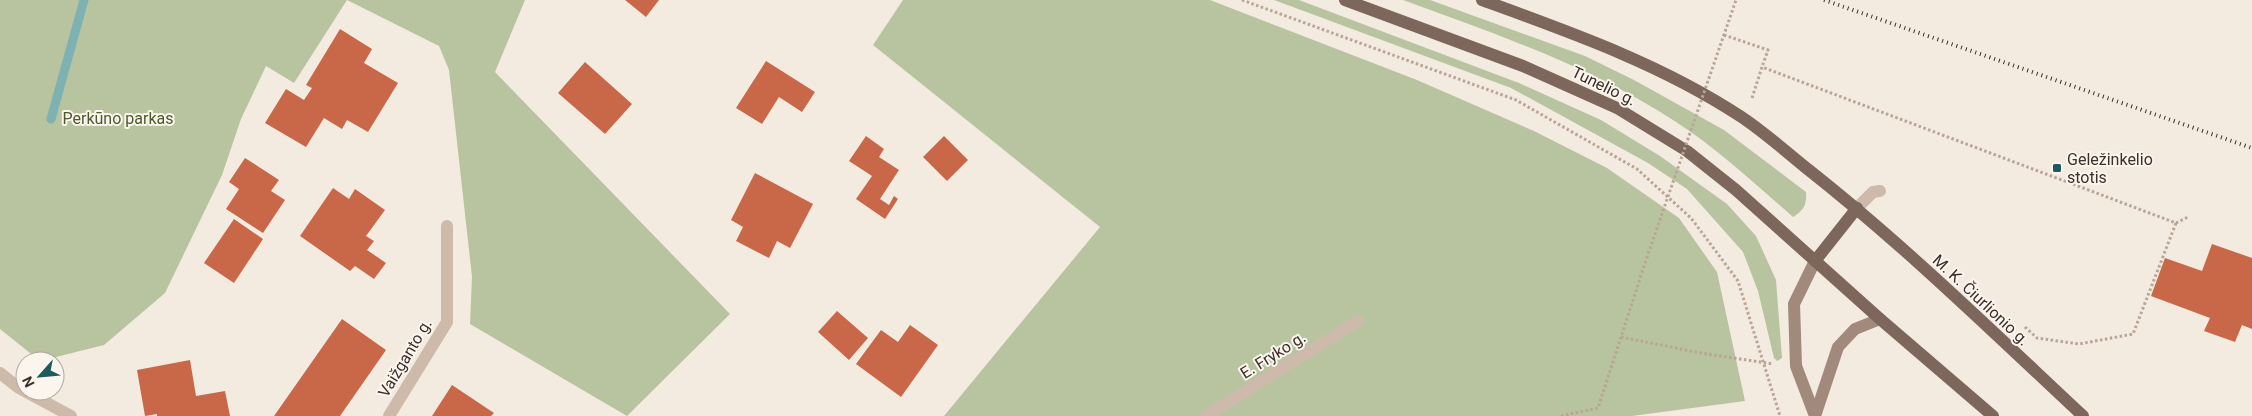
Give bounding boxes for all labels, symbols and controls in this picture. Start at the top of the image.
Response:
street label: Tunelio g. [1569,62,1639,110]
park label: Perkūno parkas [63,109,173,128]
place label: Geležinkelio stotis [2067,150,2153,187]
marker: Geležinkelio stotis [2051,162,2063,174]
street label: M. K. Čiurlionio g. [1929,250,2034,350]
street label: Vaižganto g. [374,315,436,401]
street label: E. Fryko g. [1237,327,1309,383]
north arrow [15,351,65,401]
text: N [19,374,38,390]

